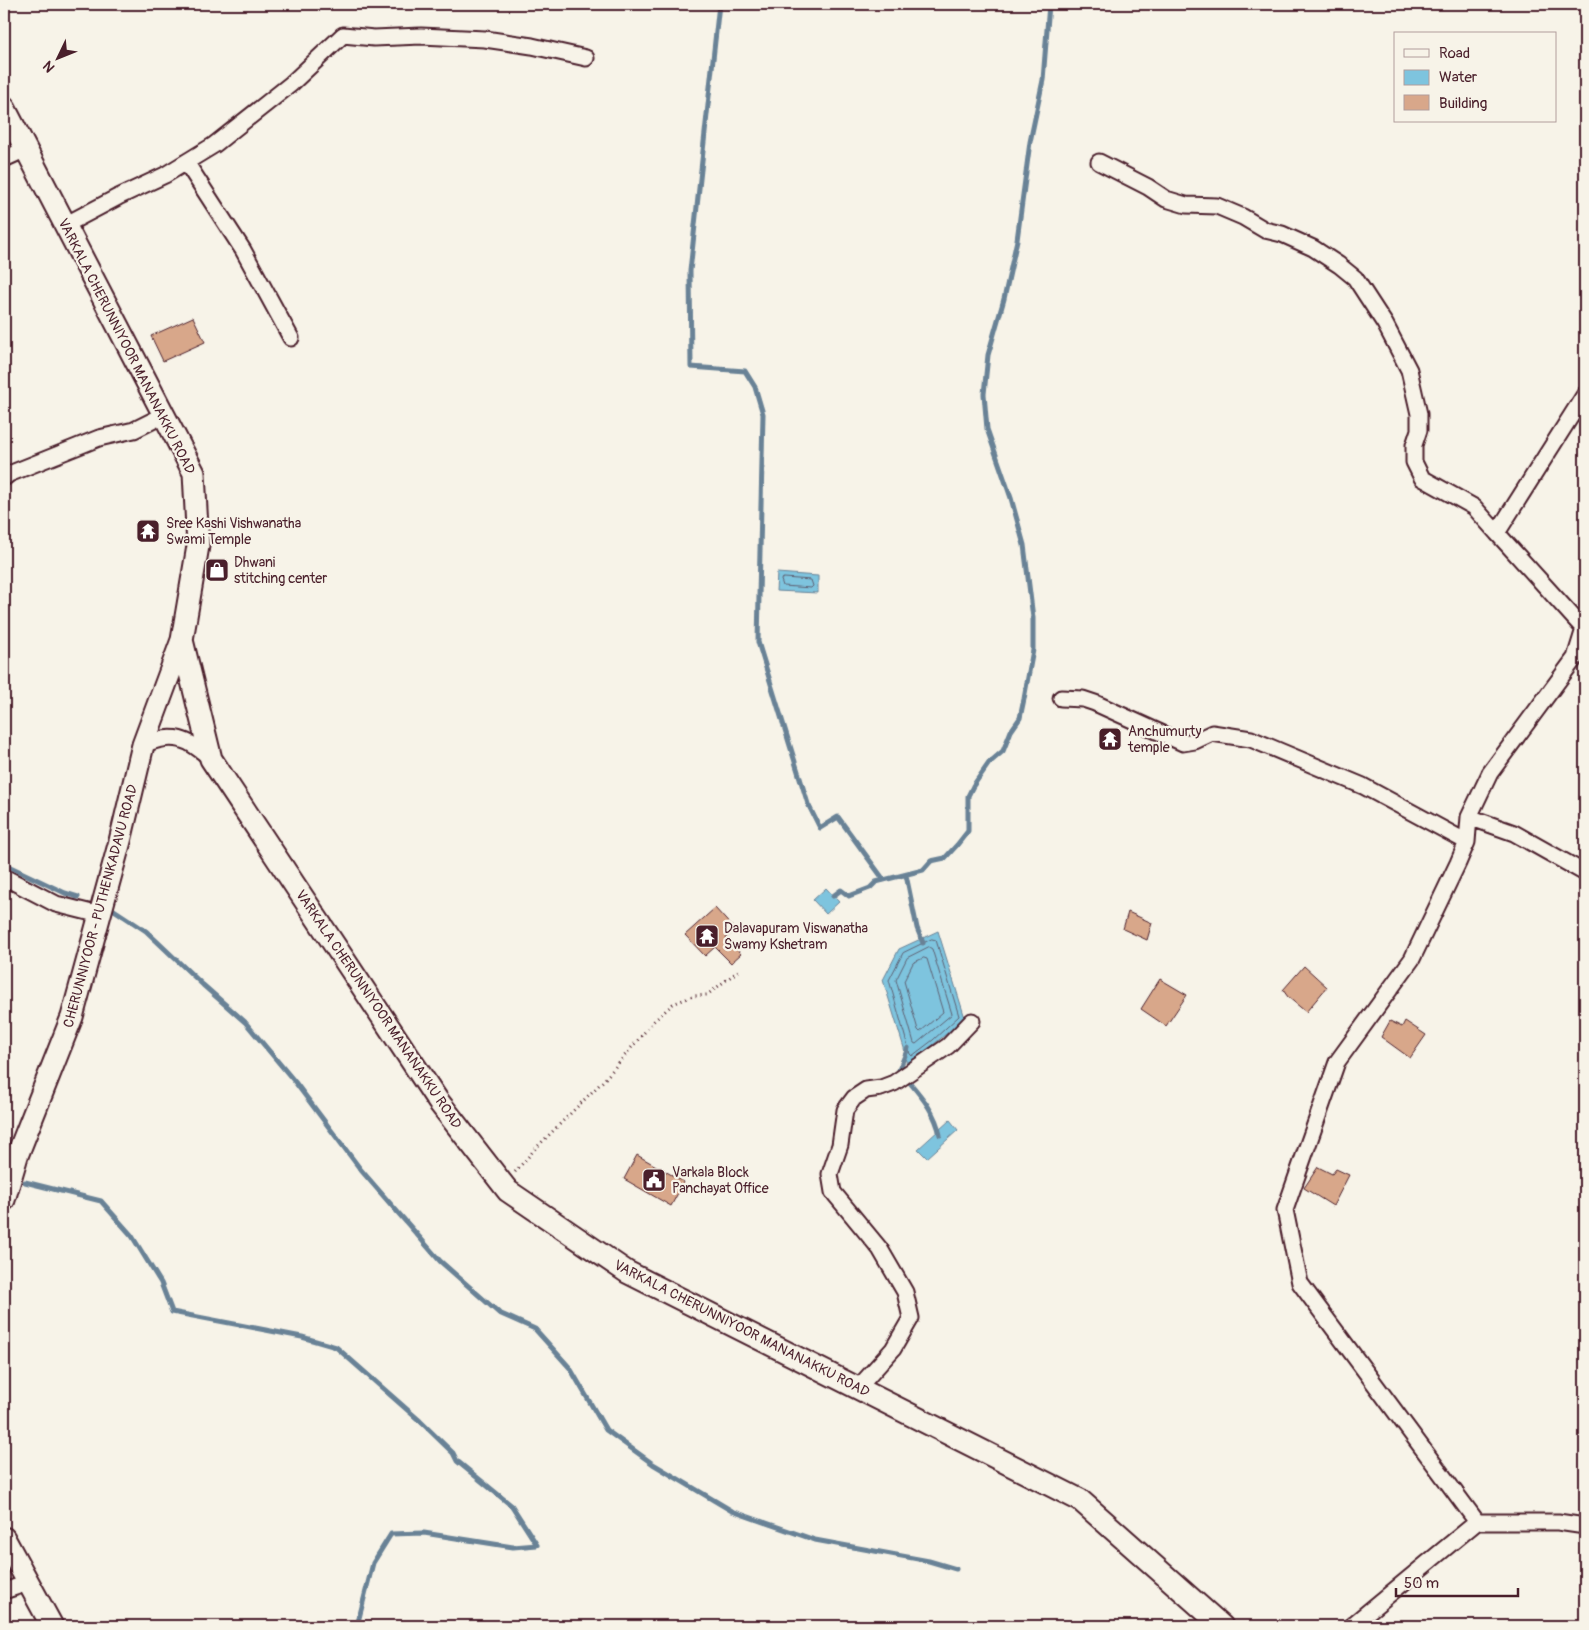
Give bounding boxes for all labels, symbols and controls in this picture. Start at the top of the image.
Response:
north arrow [32,32,82,82]
legend [1394,32,1556,122]
text: Road [1439,44,1470,63]
text: N [39,57,58,76]
text: Water [1439,68,1478,87]
text: Building [1439,94,1487,113]
street label: VARKALA CHERUNNIYOOR MANANAKKU ROAD [54,216,199,477]
place label: Sree Kashi Vishwanatha Swami Temple [166,515,301,548]
temple icon: Sree Kashi Vishwanatha Swami Temple [135,518,161,544]
place label: Dhwani stitching center [234,554,327,587]
shop icon: Dhwani stitching center [204,557,230,583]
place label: Anchumurty temple [1127,723,1201,756]
temple icon: Anchumurty temple [1097,726,1123,752]
street label: CHERUNNIYOOR - PUTHENKADAVU ROAD [60,783,141,1029]
street label: VARKALA CHERUNNIYOOR MANANAKKU ROAD [292,887,465,1132]
place label: Dalavapuram Viswanatha Swamy Kshetram [724,920,868,953]
temple icon: Dalavapuram Viswanatha Swamy Kshetram [694,923,720,949]
place label: Varkala Block Panchayat Office [672,1164,769,1197]
public building icon: Varkala Block Panchayat Office [641,1167,667,1193]
street label: VARKALA CHERUNNIYOOR MANANAKKU ROAD [611,1256,873,1401]
scale bar [1396,1565,1519,1597]
text: 50 m [1404,1574,1439,1593]

